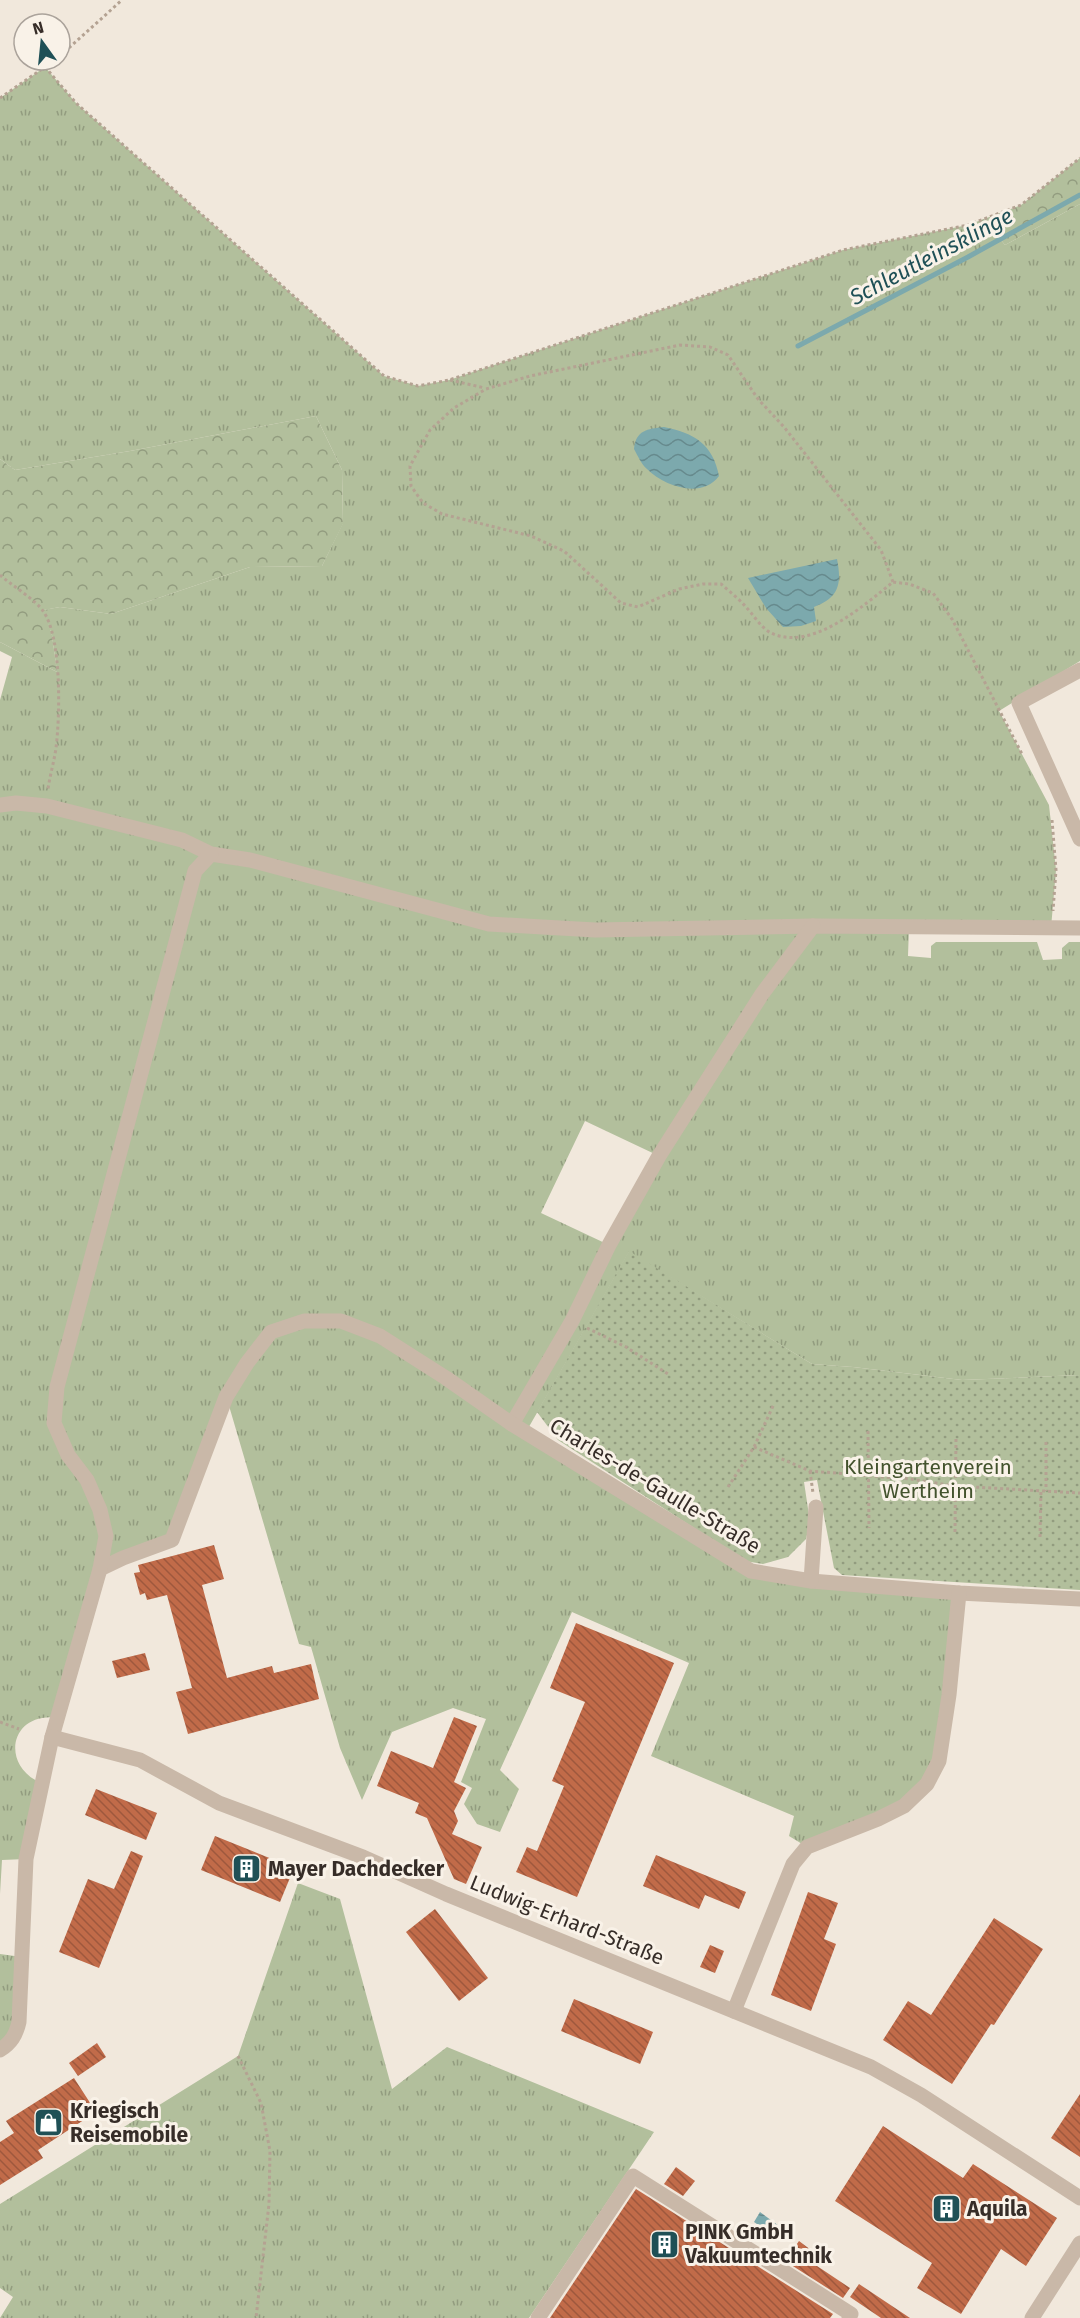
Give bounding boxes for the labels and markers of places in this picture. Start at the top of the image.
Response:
building icon: Mayer Dachdecker [231,1853,263,1885]
place label: Mayer Dachdecker [268,1856,445,1882]
place label: Kriegisch Reisemobile [70,2098,188,2148]
shop icon: Kriegisch Reisemobile [33,2107,65,2139]
building icon: Aquila [930,2193,962,2225]
place label: Aquila [966,2196,1028,2222]
place label: PINK GmbH Vakuumtechnik [684,2219,832,2269]
building icon: PINK GmbH Vakuumtechnik [648,2228,680,2260]

